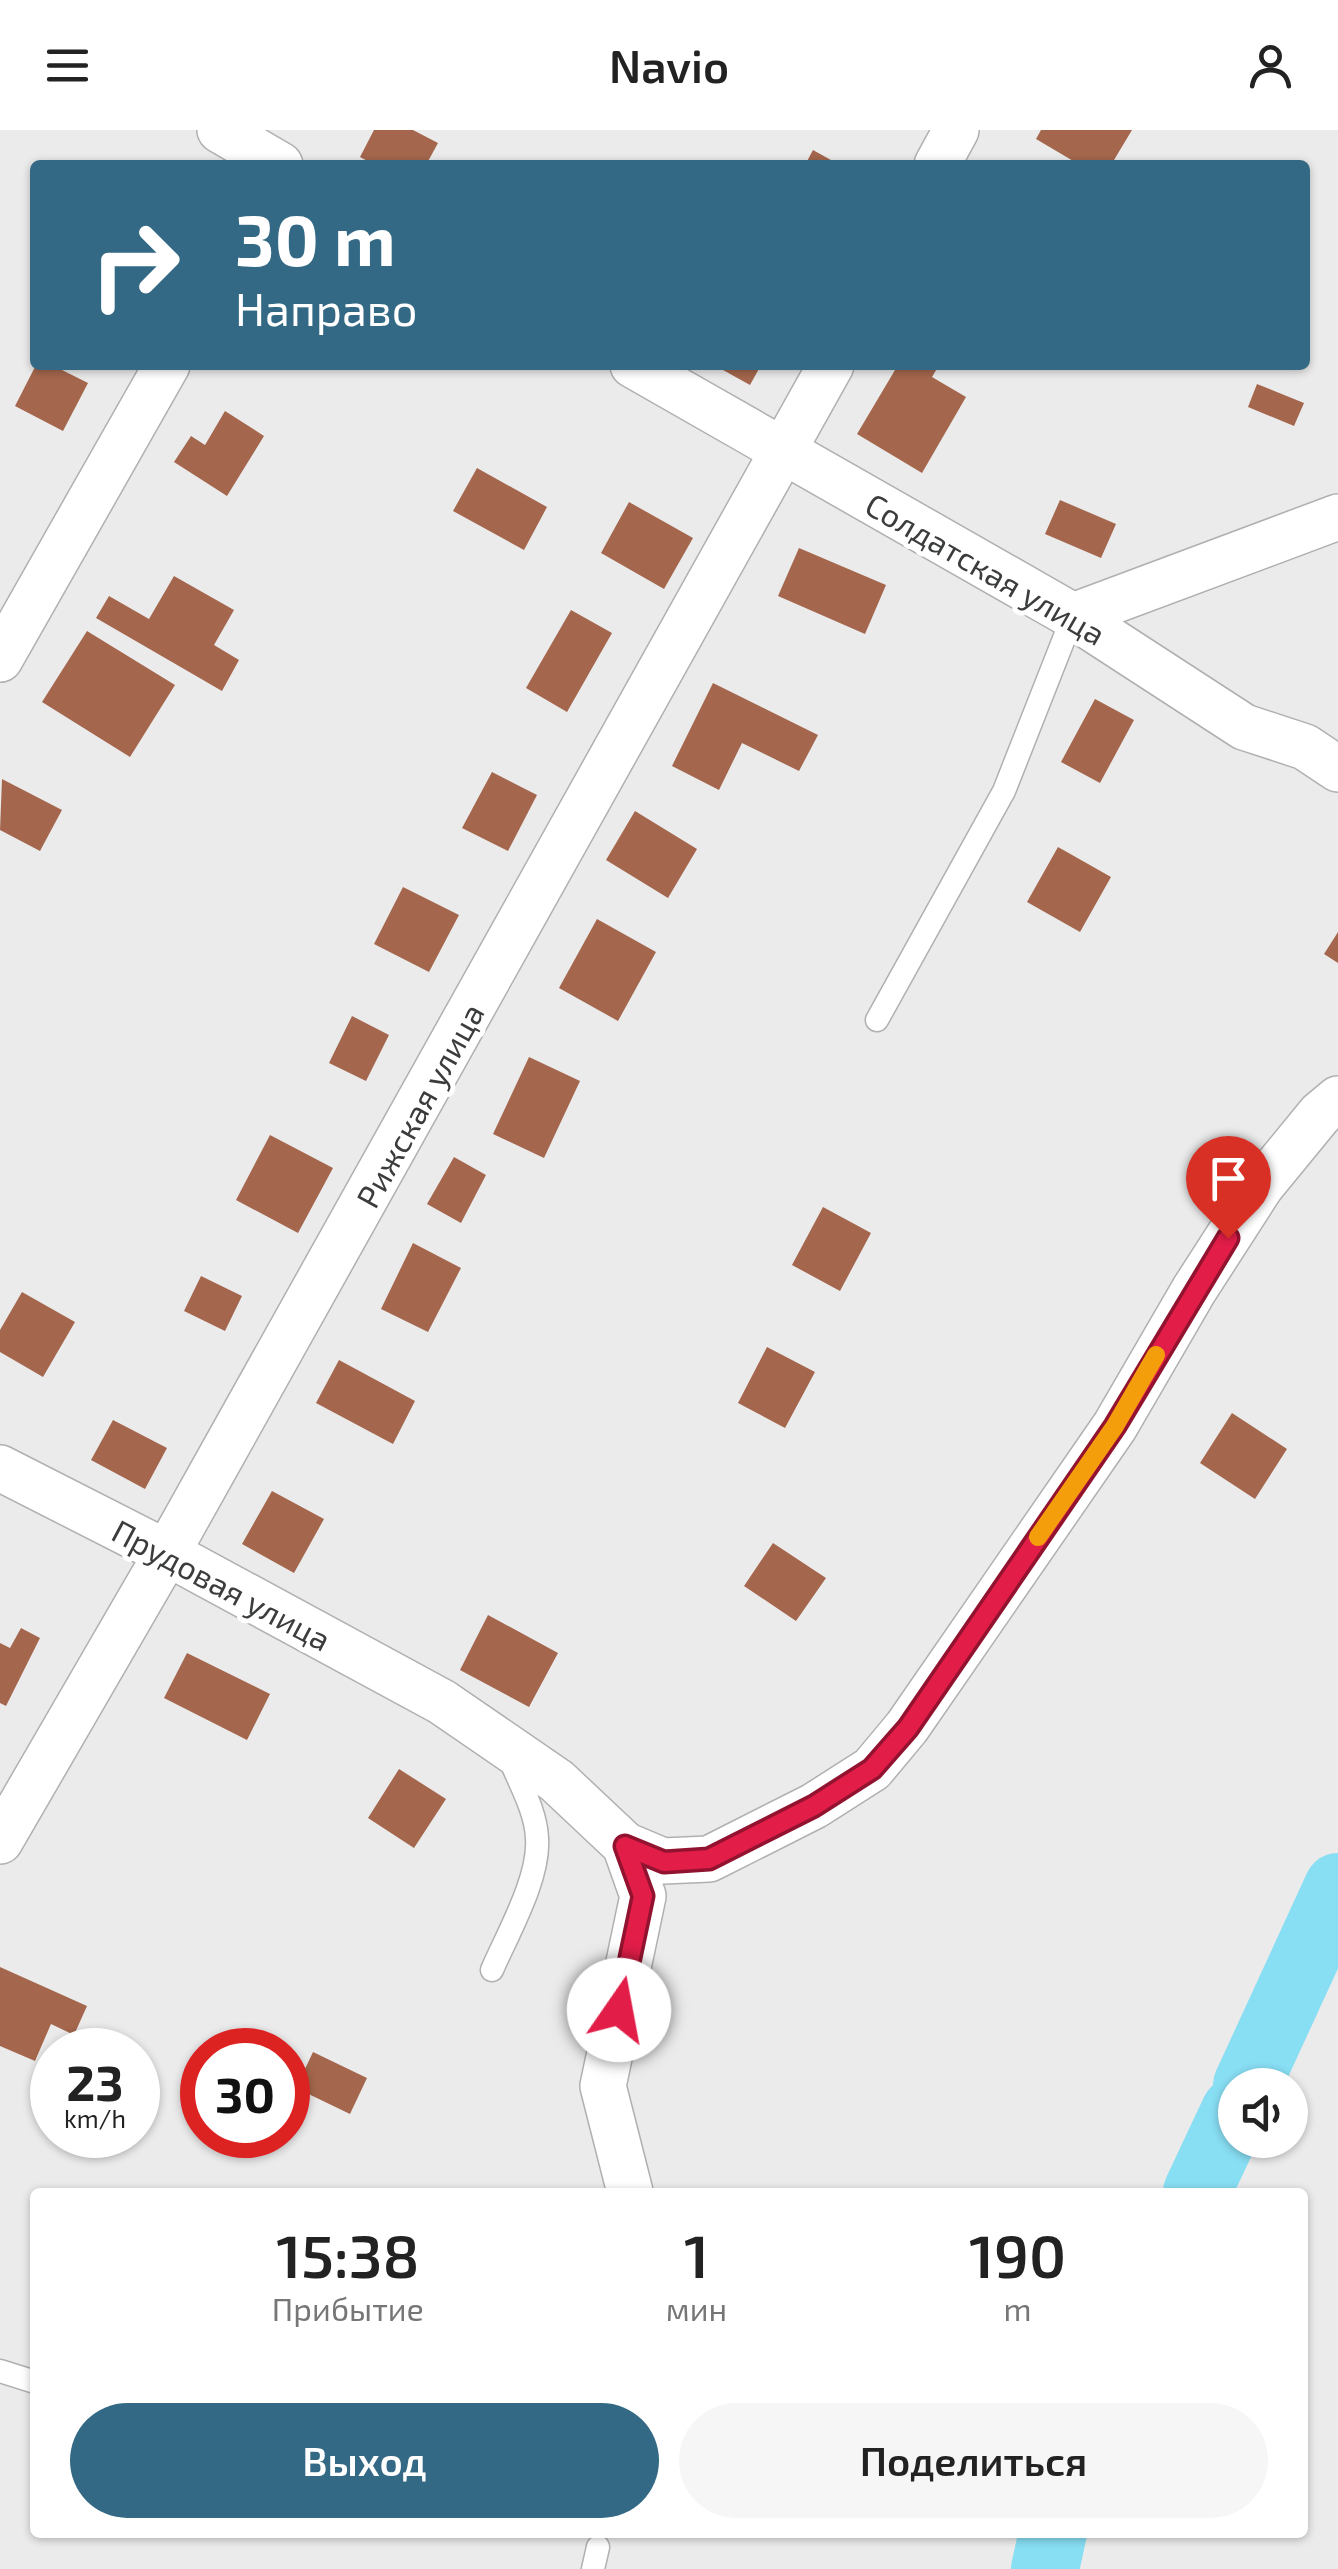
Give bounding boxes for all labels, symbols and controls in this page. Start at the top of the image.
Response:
icon: menu [40,38,95,93]
text: Navio [609,38,729,92]
icon: person [1243,38,1298,93]
text: 30 m [235,196,396,280]
icon: right [70,200,200,330]
text: Направо [235,281,417,335]
street label: Солдатская улица [859,484,1113,653]
street label: Рижская улица [347,996,492,1214]
pin [1186,1136,1271,1239]
icon: arrive [1201,1151,1256,1206]
street label: Прудовая улица [106,1510,338,1658]
position arrow [567,1958,671,2062]
speed limit sign: 30 [180,2028,310,2158]
text: 23 [66,2051,124,2111]
map controls [1218,2068,1308,2158]
button: sound [1218,2068,1308,2158]
text: km/h [64,2103,126,2133]
text: 15:38 [276,2218,420,2290]
text: 1 [684,2218,709,2290]
text: 190 [969,2218,1066,2290]
text: Прибытие [272,2289,424,2327]
text: мин [666,2289,727,2327]
text: m [1004,2289,1032,2327]
button: Выход [70,2403,659,2518]
button: Поделиться [679,2403,1268,2518]

